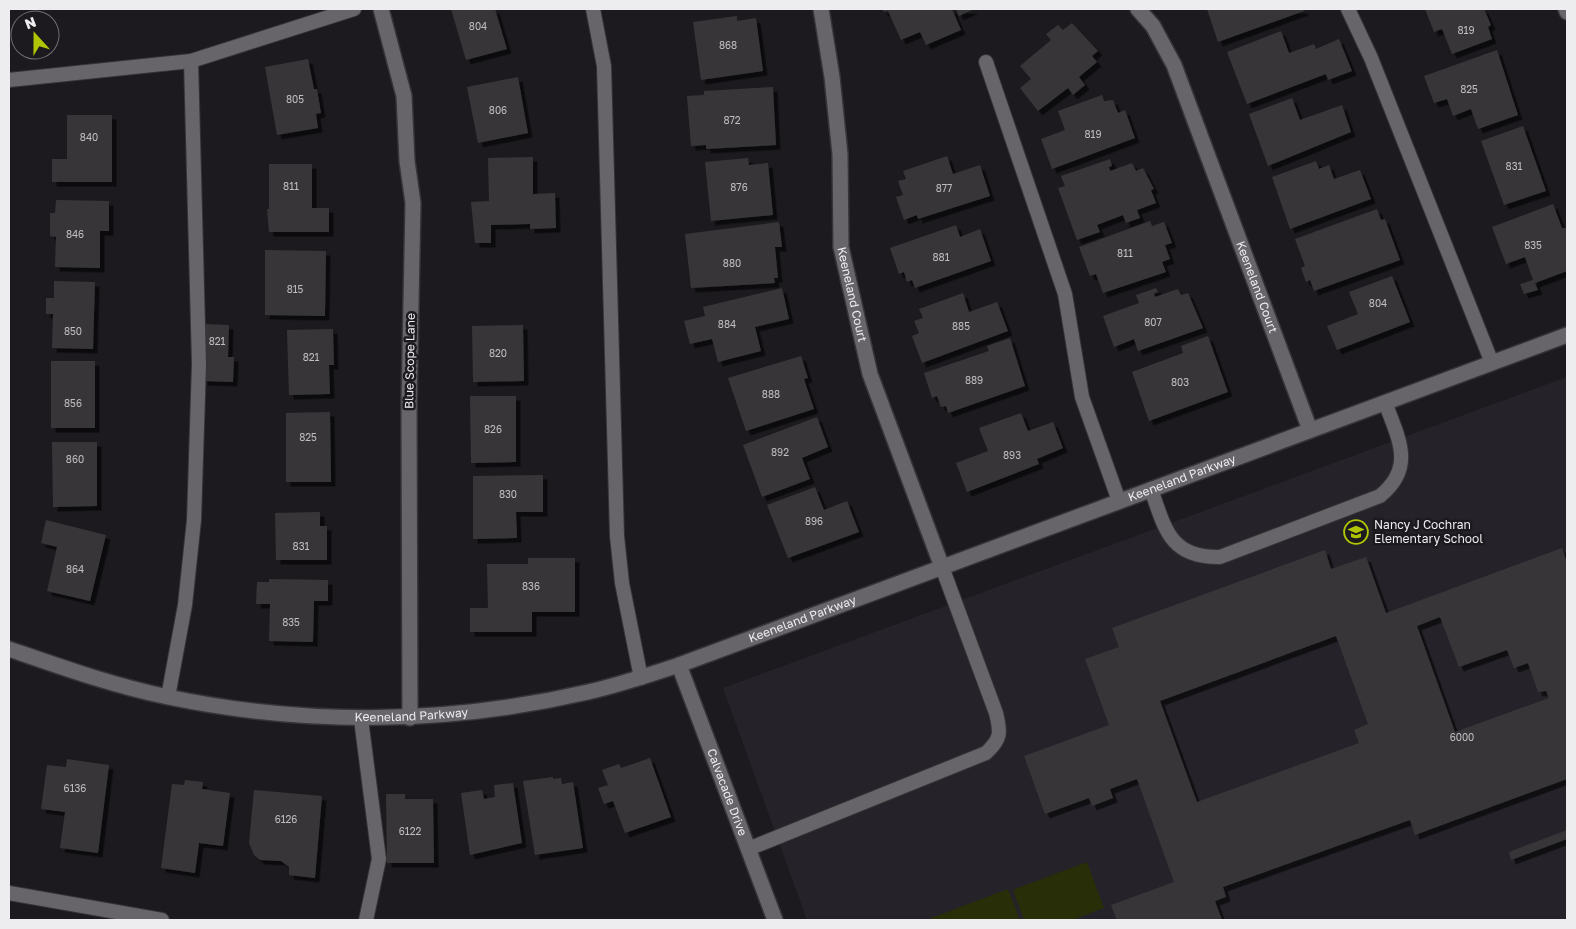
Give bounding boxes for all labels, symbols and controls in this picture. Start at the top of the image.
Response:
north arrow [10,10,60,60]
text: N [22,13,38,32]
house number: 804 [469,20,487,32]
house number: 819 [1458,24,1475,36]
house number: 868 [719,39,737,51]
house number: 825 [1460,83,1478,95]
house number: 805 [286,93,304,105]
house number: 806 [489,104,507,116]
house number: 872 [723,114,741,126]
house number: 819 [1085,128,1102,140]
house number: 840 [80,131,98,143]
house number: 831 [1506,160,1523,172]
house number: 811 [283,180,299,192]
house number: 876 [730,181,748,193]
house number: 877 [936,182,952,194]
house number: 846 [66,228,84,240]
street label: Keeneland Court [1233,239,1281,335]
house number: 835 [1524,239,1542,251]
street label: Keeneland Court [834,245,870,344]
house number: 811 [1117,247,1133,259]
house number: 881 [932,251,950,263]
house number: 880 [723,257,741,269]
house number: 815 [287,283,304,295]
house number: 804 [1369,297,1387,309]
street label: Blue Scope Lane [401,313,418,409]
house number: 807 [1144,316,1162,328]
house number: 884 [718,318,736,330]
house number: 885 [952,320,970,332]
house number: 850 [64,325,82,337]
house number: 821 [209,335,226,347]
house number: 820 [489,347,507,359]
house number: 821 [303,351,320,363]
house number: 889 [965,374,983,386]
house number: 803 [1171,376,1189,388]
house number: 888 [762,388,780,400]
house number: 856 [64,397,82,409]
house number: 826 [484,423,502,435]
house number: 825 [299,431,317,443]
house number: 892 [771,446,789,458]
house number: 893 [1003,449,1021,461]
street label: Keeneland Parkway [1126,451,1238,504]
house number: 860 [66,453,84,465]
house number: 830 [499,488,517,500]
house number: 896 [805,515,823,527]
place label: Nancy J Cochran Elementary School [1374,517,1483,546]
school or university icon: Nancy J Cochran Elementary School [1343,519,1369,545]
house number: 831 [293,540,310,552]
house number: 864 [66,563,84,575]
house number: 836 [522,580,540,592]
street label: Keeneland Parkway [746,592,858,646]
house number: 835 [282,616,300,628]
street label: Keeneland Parkway [355,704,469,724]
house number: 6000 [1450,731,1474,743]
street label: Calvacade Drive [704,746,751,838]
house number: 6136 [64,782,86,794]
house number: 6126 [275,813,297,825]
house number: 6122 [399,825,421,837]

